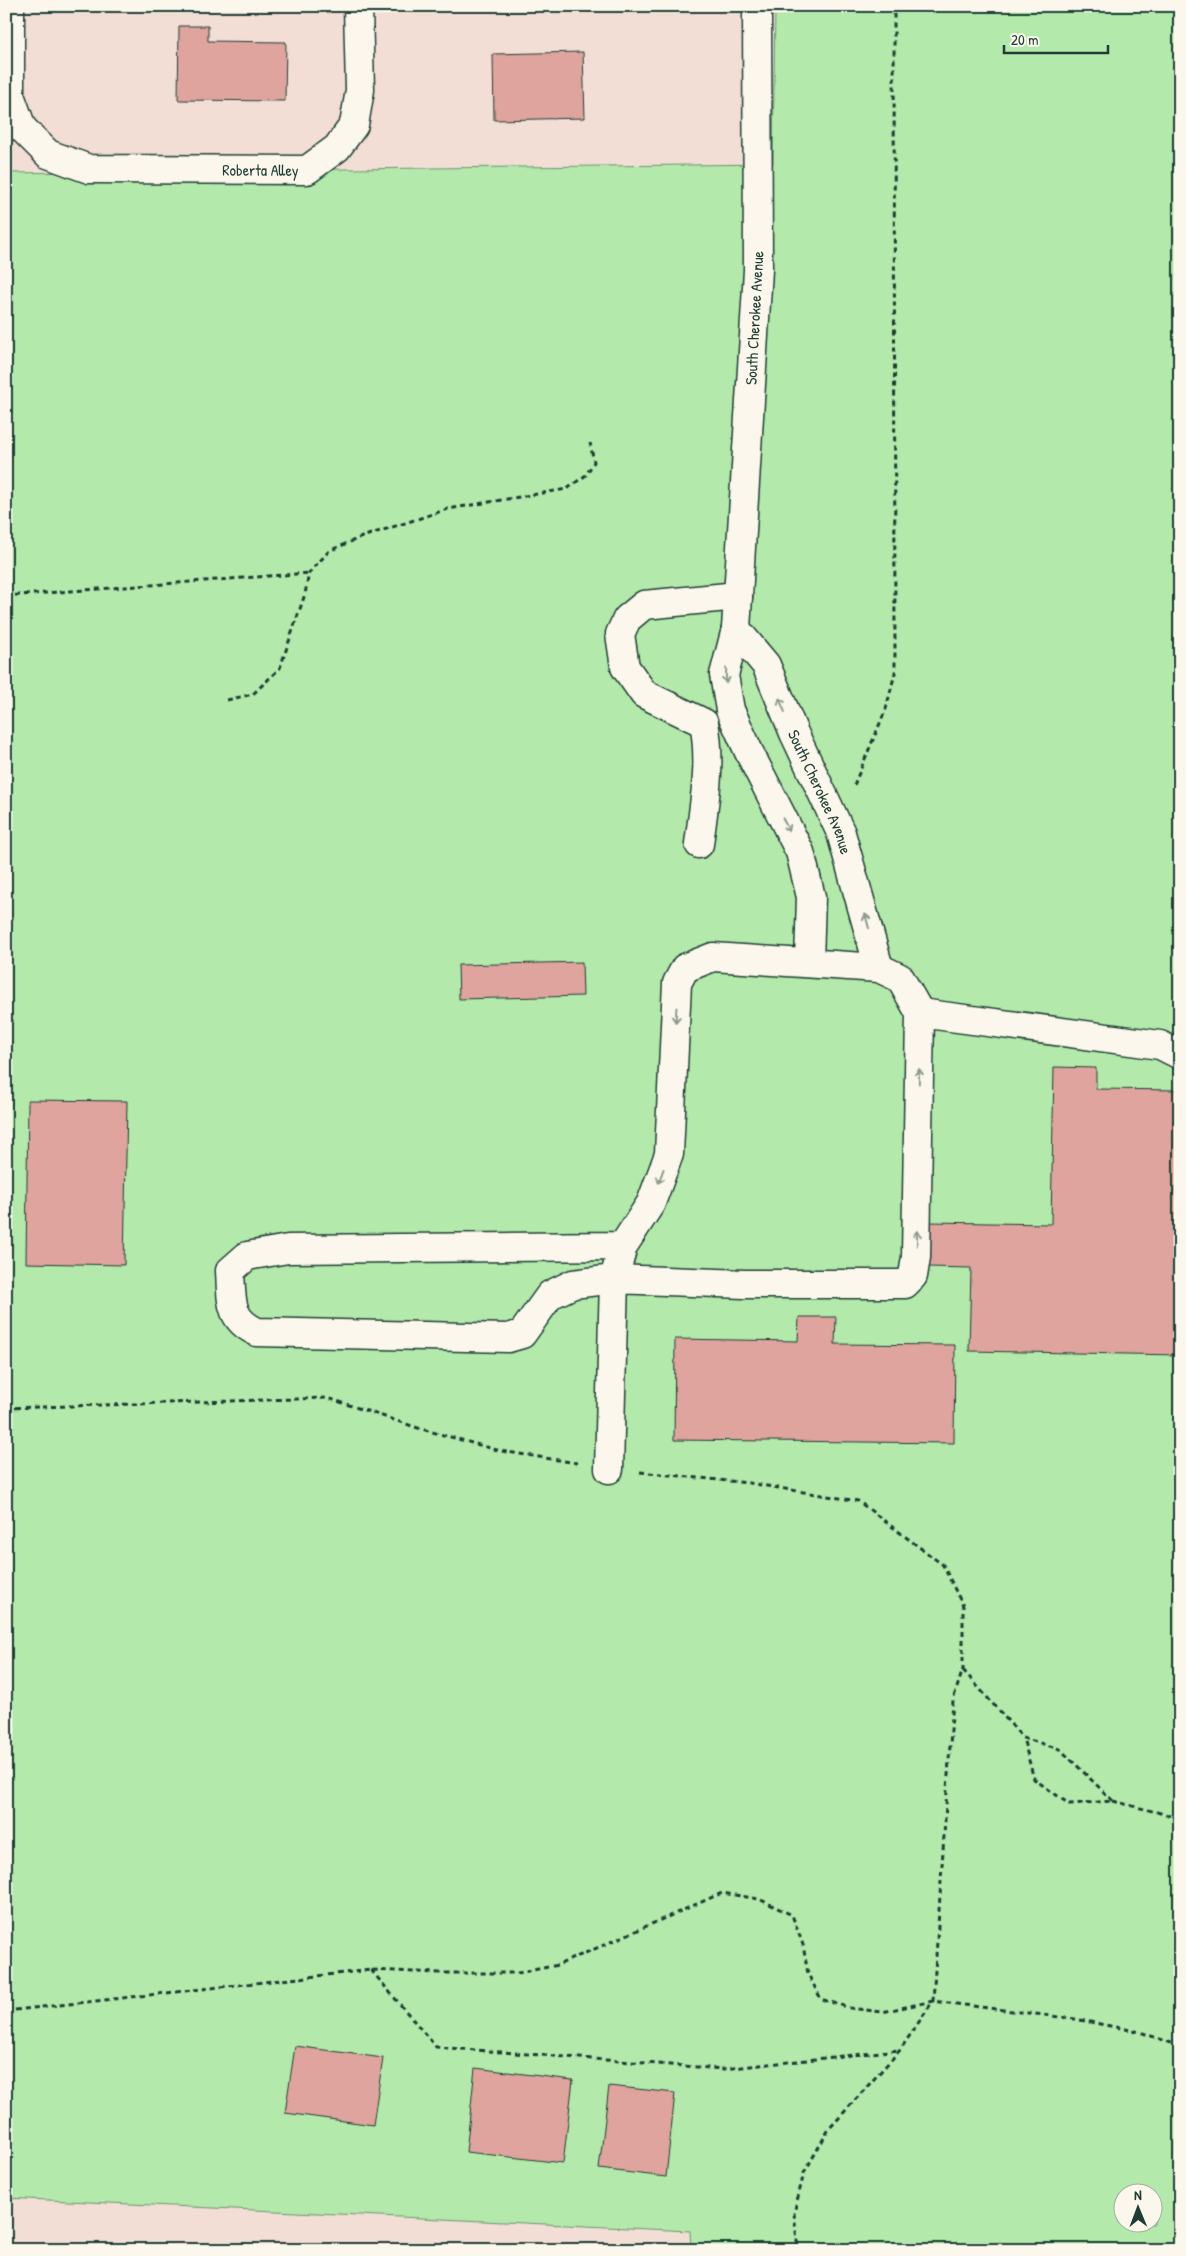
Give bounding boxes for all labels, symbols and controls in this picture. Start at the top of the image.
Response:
scale bar [1004,22,1107,54]
text: 20 m [1011,29,1038,50]
street label: Roberta Alley [222,159,299,181]
street label: South Cherokee Avenue [740,250,769,386]
one-way arrow [721,667,730,683]
one-way arrow [777,698,787,713]
street label: South Cherokee Avenue [783,726,858,857]
one-way arrow [782,817,791,832]
one-way arrow [861,913,871,929]
one-way arrow [671,1006,681,1022]
one-way arrow [914,1068,924,1084]
one-way arrow [656,1167,665,1183]
one-way arrow [912,1231,921,1247]
north arrow [1114,2184,1164,2234]
text: N [1134,2185,1142,2204]

